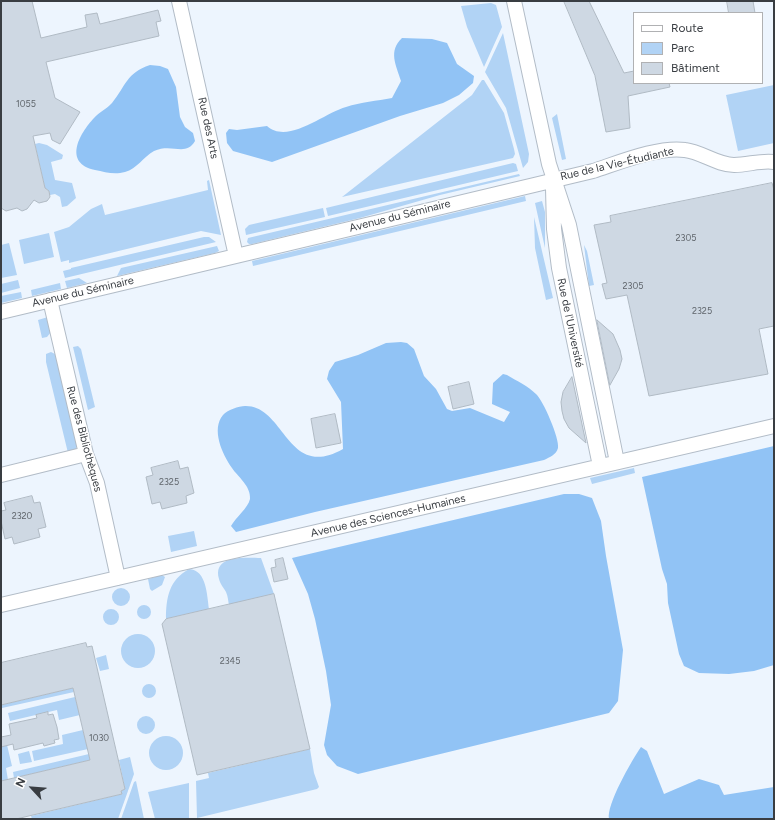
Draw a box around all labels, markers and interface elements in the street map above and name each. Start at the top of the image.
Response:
legend [633,12,763,84]
text: Route [671,21,703,35]
text: Parc [671,41,695,55]
text: Bâtiment [671,61,720,75]
street label: Rue des Arts [195,96,221,160]
house number: 1055 [16,99,36,109]
street label: Rue de la Vie-Étudiante [559,145,675,183]
street label: Avenue du Séminaire [348,197,452,235]
house number: 2305 [676,233,696,243]
street label: Avenue du Séminaire [31,274,135,310]
street label: Rue de l'Université [554,277,586,369]
house number: 2305 [623,281,643,291]
house number: 2325 [692,306,712,316]
street label: Rue des Bibliothèques [64,385,104,493]
house number: 2325 [159,477,179,487]
street label: Avenue des Sciences-Humaines [309,492,467,540]
house number: 2320 [12,511,32,521]
house number: 2345 [220,656,240,666]
house number: 1030 [89,733,109,743]
north arrow [12,768,52,808]
text: N [13,776,28,789]

